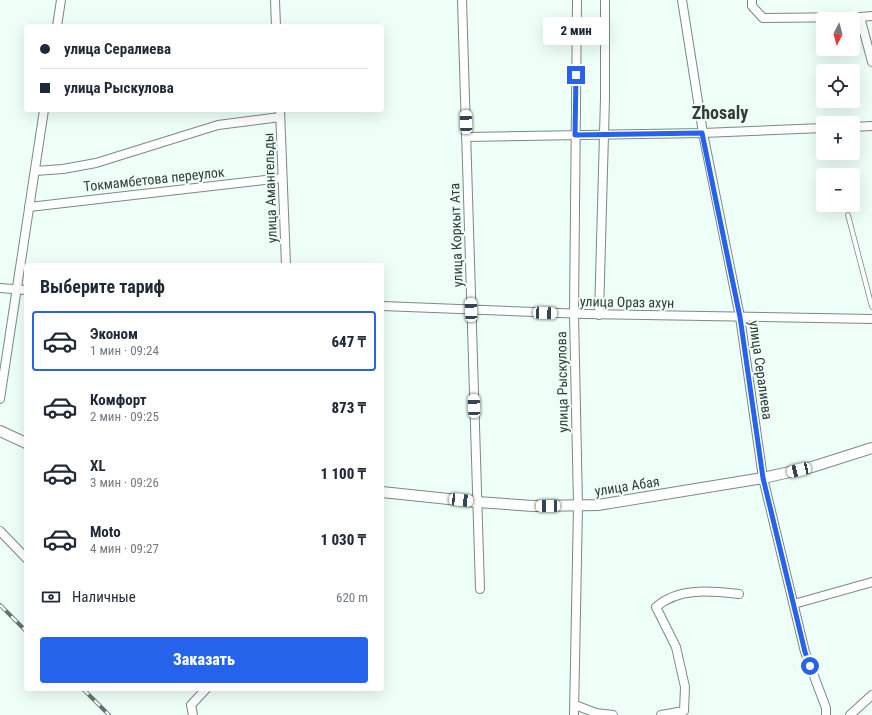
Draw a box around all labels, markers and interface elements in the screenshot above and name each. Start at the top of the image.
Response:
north arrow [816,12,860,56]
map controls [816,12,860,212]
callout: 2 мин [543,17,609,45]
text: 2 мин [560,23,592,38]
text: улица Сералиева [64,40,171,58]
button: locate [816,64,860,108]
route end [567,66,585,84]
text: улица Рыскулова [64,79,174,97]
district label: Zhosaly [692,102,748,123]
car [460,110,472,134]
button: + [816,116,860,160]
street label: улица Амангельды [260,132,280,244]
street label: Токмамбетова переулок [83,164,226,194]
button: − [816,168,860,212]
street label: улица Коркыт Ата [446,183,466,287]
text: Выберите тариф [40,276,165,297]
street label: улица Ораз ахун [580,293,674,311]
car [465,298,477,322]
car [533,307,557,319]
street label: улица Сералиева [746,319,776,421]
icon: car [42,323,78,359]
text: Эконом [90,325,138,343]
street label: улица Рыскулова [553,331,571,433]
text: 647 ₸ [331,333,366,351]
text: 1 мин · 09:24 [90,343,159,358]
icon: car [42,389,78,425]
text: Комфорт [90,391,147,409]
car [468,394,480,418]
text: 873 ₸ [331,399,366,417]
text: 2 мин · 09:25 [90,409,159,424]
icon: car [42,455,78,491]
text: XL [90,457,106,475]
car [786,461,812,479]
text: 1 100 ₸ [320,465,366,483]
street label: улица Абая [593,473,661,499]
text: 3 мин · 09:26 [90,475,159,490]
car [448,493,474,507]
car [536,500,560,512]
icon: car [42,521,78,557]
text: Moto [90,523,121,541]
text: 1 030 ₸ [320,531,366,549]
text: 4 мин · 09:27 [90,541,159,556]
icon: cash [40,586,62,608]
text: Наличные [72,588,136,606]
text: 620 m [336,590,368,605]
button: Заказать [40,637,368,683]
route start [801,657,819,675]

